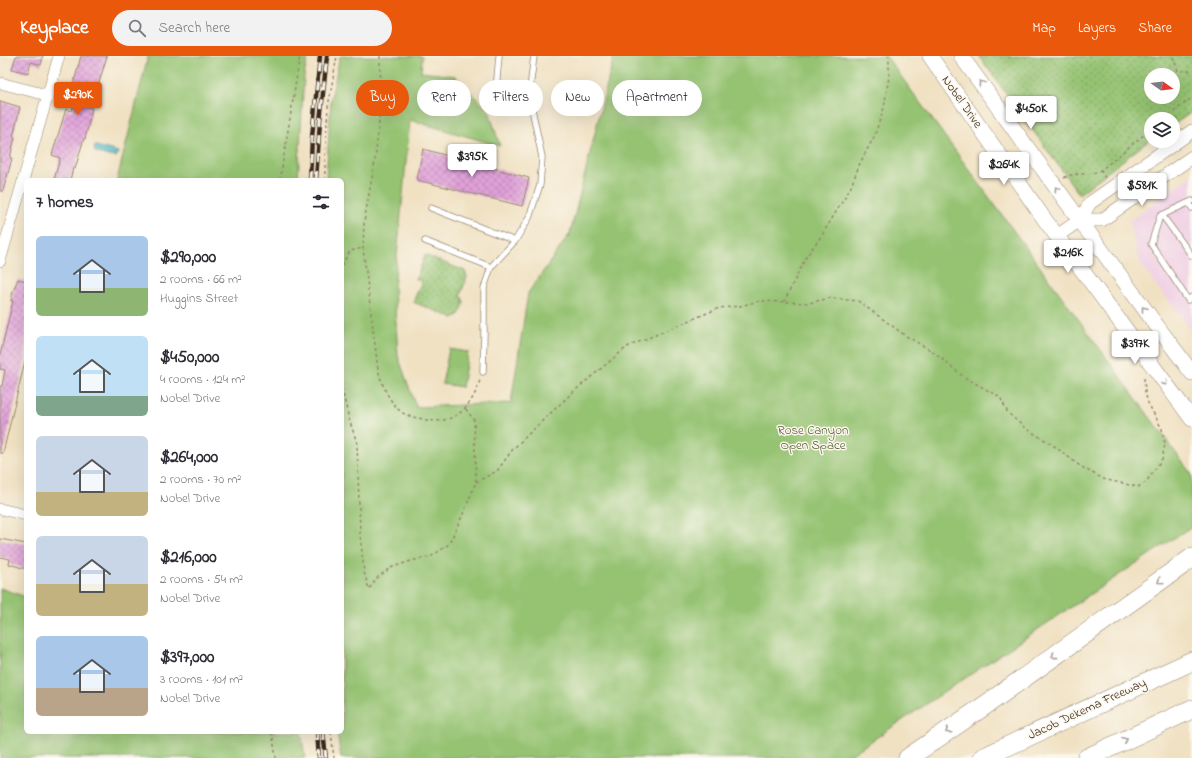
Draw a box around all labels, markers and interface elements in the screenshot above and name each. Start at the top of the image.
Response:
search box [112,10,392,46]
text: Keyplace [20,15,88,42]
icon: search [126,17,148,39]
text: Search here [158,17,230,39]
text: Map [1032,18,1056,39]
text: Layers [1078,18,1116,39]
text: Share [1138,18,1172,39]
north arrow [1144,68,1180,104]
map controls [1144,68,1180,148]
street label: Nobel Drive [937,72,987,132]
chip: Buy [356,80,409,116]
chip: Rent [417,80,471,116]
chip: Filters [479,80,543,116]
chip: New [551,80,604,116]
chip: Apartment [612,80,702,116]
one-way arrow [979,81,986,88]
pin: $290K [50,82,106,116]
text: $290K [63,85,93,104]
pin: $450K [1003,96,1059,130]
text: $450K [1015,99,1047,118]
button: layers [1144,112,1180,148]
pin: $395K [444,144,500,178]
text: $395K [457,147,487,166]
pin: $264K [976,152,1032,186]
text: $264K [988,155,1020,174]
pin: $581K [1114,173,1170,207]
text: $581K [1127,176,1157,195]
one-way arrow [1055,186,1062,193]
text: 7 homes [36,190,94,215]
icon: filters [310,191,332,213]
pin: $216K [1040,240,1096,274]
text: $216K [1053,243,1083,262]
text: $290,000 [160,245,216,270]
icon: home [68,252,116,300]
text: 2 rooms · 66 m² [160,270,242,289]
text: Huggins Street [160,289,238,308]
one-way arrow [1141,306,1148,313]
pin: $397K [1107,331,1163,365]
text: $397K [1121,334,1149,353]
text: $450,000 [160,345,219,370]
icon: home [68,352,116,400]
text: 4 rooms · 124 m² [160,370,245,389]
one-way arrow [1160,378,1167,385]
text: Nobel Drive [160,389,220,408]
park label: Rose Canyon Open Space [778,421,849,455]
text: $264,000 [160,445,218,470]
icon: home [68,452,116,500]
text: 2 rooms · 70 m² [160,470,241,489]
text: Nobel Drive [160,489,220,508]
text: $216,000 [160,545,217,570]
icon: home [68,552,116,600]
text: 2 rooms · 54 m² [160,570,243,589]
one-way arrow [1157,576,1164,584]
text: Nobel Drive [160,589,220,608]
text: $397,000 [160,645,214,670]
one-way arrow [1052,651,1059,658]
icon: home [68,652,116,700]
text: 3 rooms · 101 m² [160,670,243,689]
street label: Jacob Dekema Freeway [1025,673,1150,746]
text: Nobel Drive [160,689,220,708]
one-way arrow [945,726,952,734]
one-way arrow [1120,737,1128,745]

